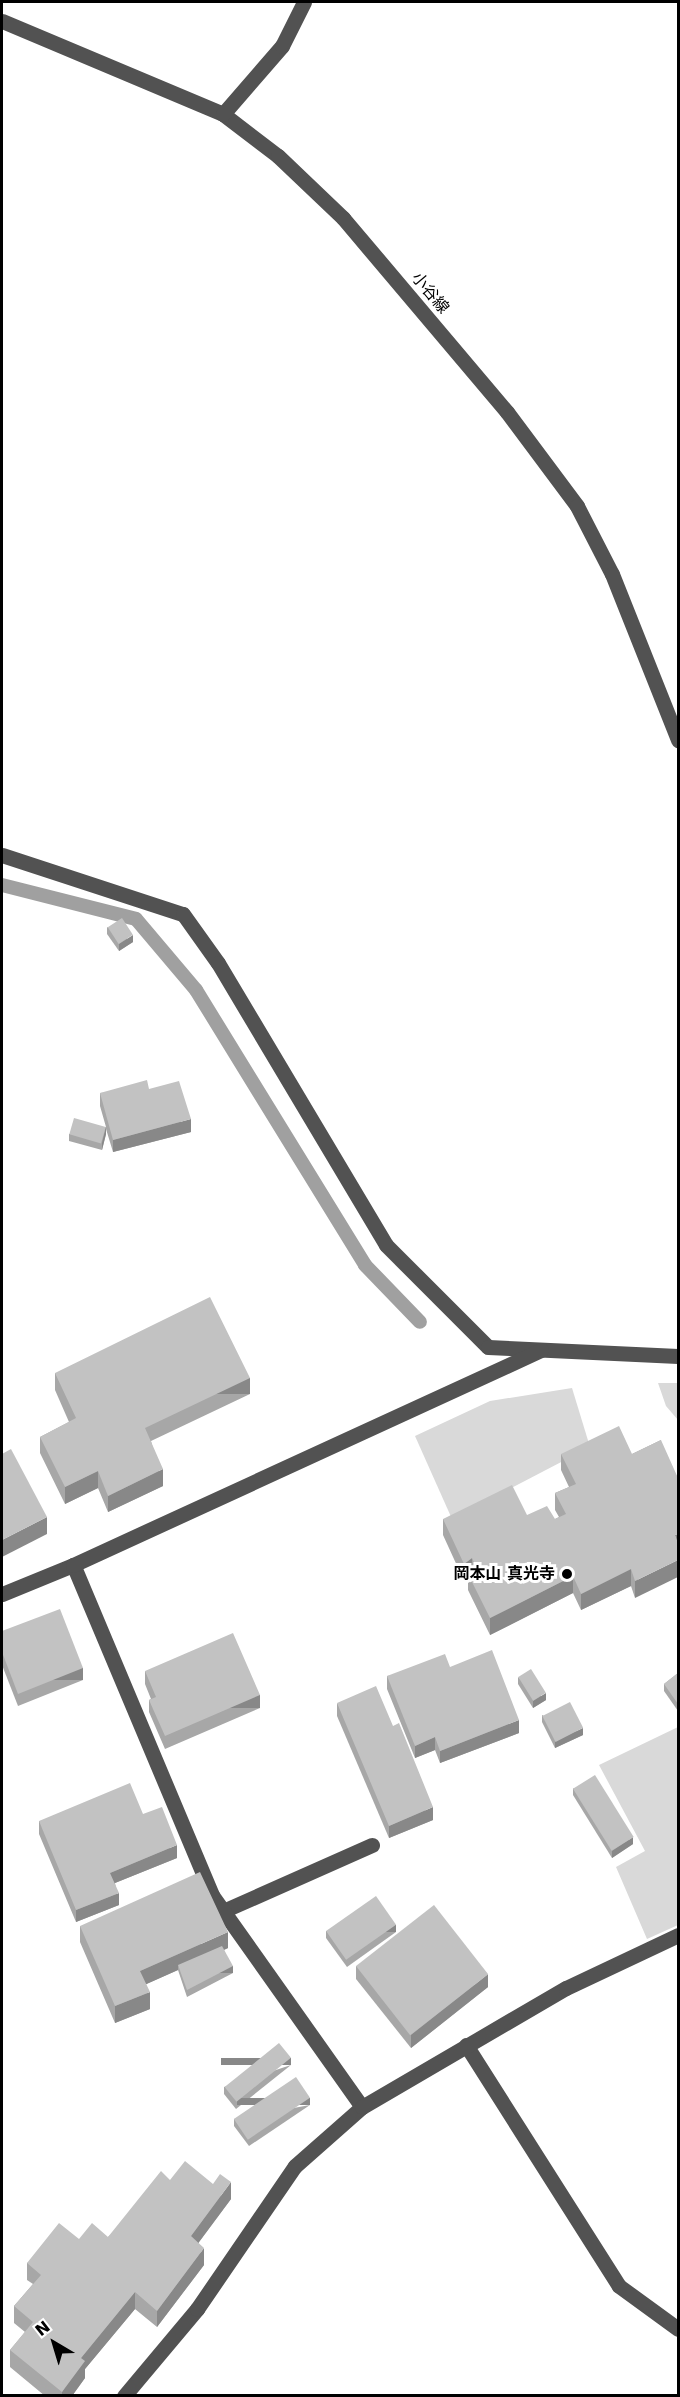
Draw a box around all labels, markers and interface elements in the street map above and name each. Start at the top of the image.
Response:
street label: 小谷線 [407,268,453,318]
place label: 岡本山 真光寺 [453,1564,555,1584]
marker: 岡本山 真光寺 [560,1567,574,1581]
north arrow [24,2313,84,2373]
text: N [31,2317,54,2340]

